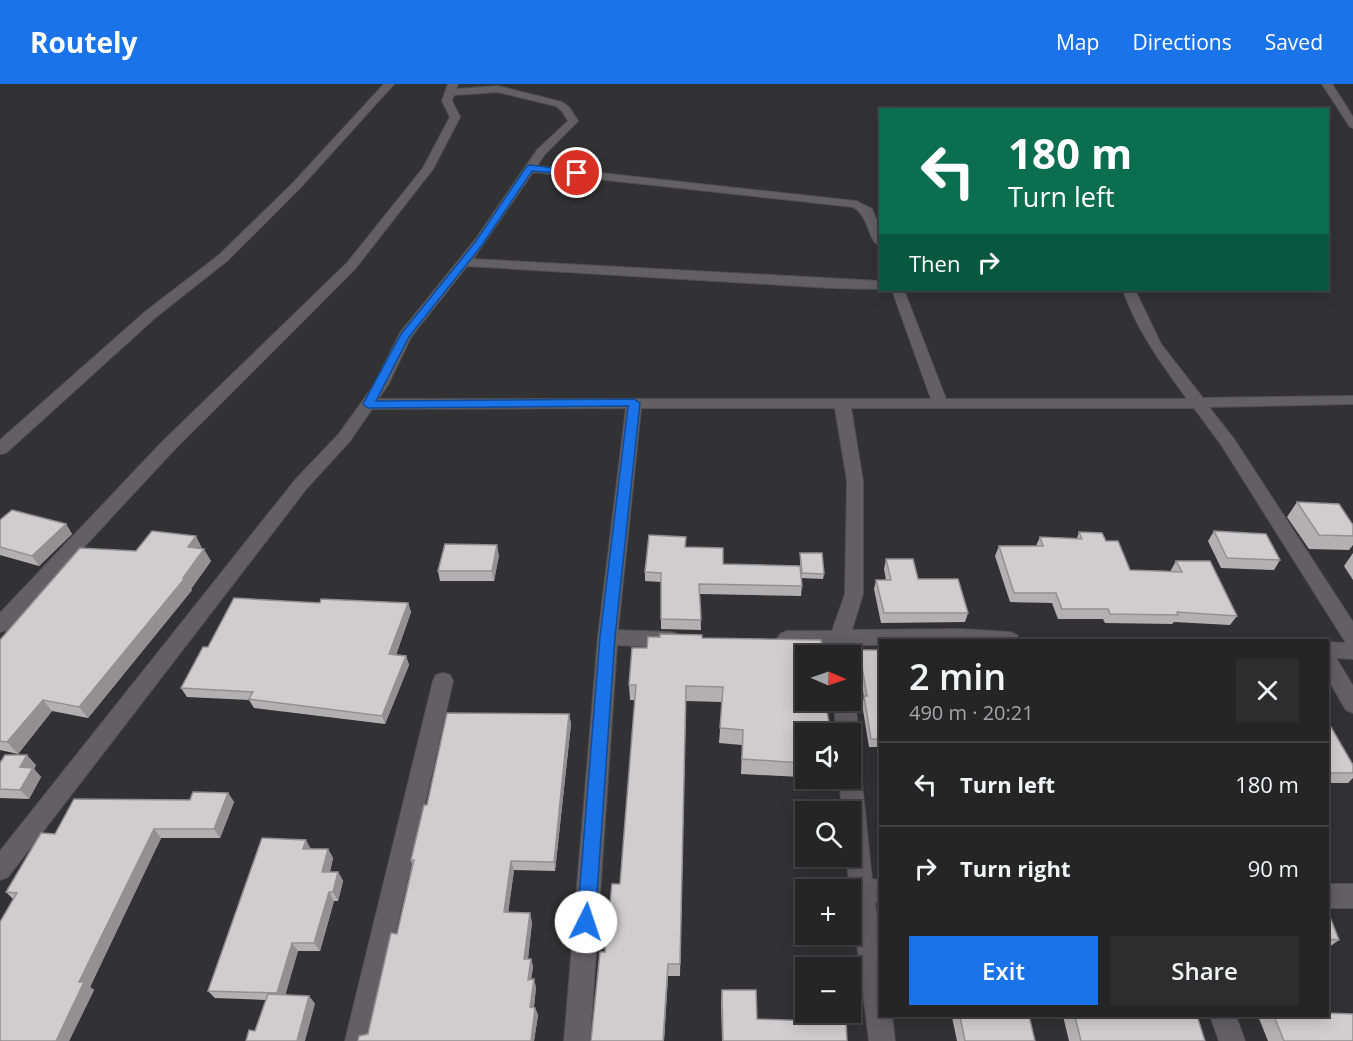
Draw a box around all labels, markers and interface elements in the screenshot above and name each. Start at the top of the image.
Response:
text: Routely [30,23,137,61]
text: Map [1056,28,1099,56]
text: Directions [1132,28,1232,56]
text: Saved [1265,28,1323,56]
text: 180 m [1008,124,1132,181]
icon: left [909,132,987,210]
pin [551,147,602,198]
icon: arrive [560,156,593,189]
text: Turn left [1008,178,1115,215]
icon: right [972,246,1005,279]
text: Then [909,248,960,278]
north arrow [795,645,861,711]
map controls [795,645,861,1023]
text: 2 min [909,652,1006,701]
button: close [1236,659,1299,722]
text: 490 m · 20:21 [909,699,1034,726]
button: sound [795,723,861,789]
icon: left [909,768,942,801]
text: Turn left [960,769,1055,799]
text: 180 m [1235,769,1299,799]
button: search [795,801,861,867]
icon: right [909,852,942,885]
text: Turn right [960,853,1071,883]
text: 90 m [1248,853,1299,883]
button: + [795,879,861,945]
position arrow [554,890,618,954]
button: Exit [909,936,1098,1005]
button: Share [1110,936,1299,1005]
button: − [795,957,861,1023]

